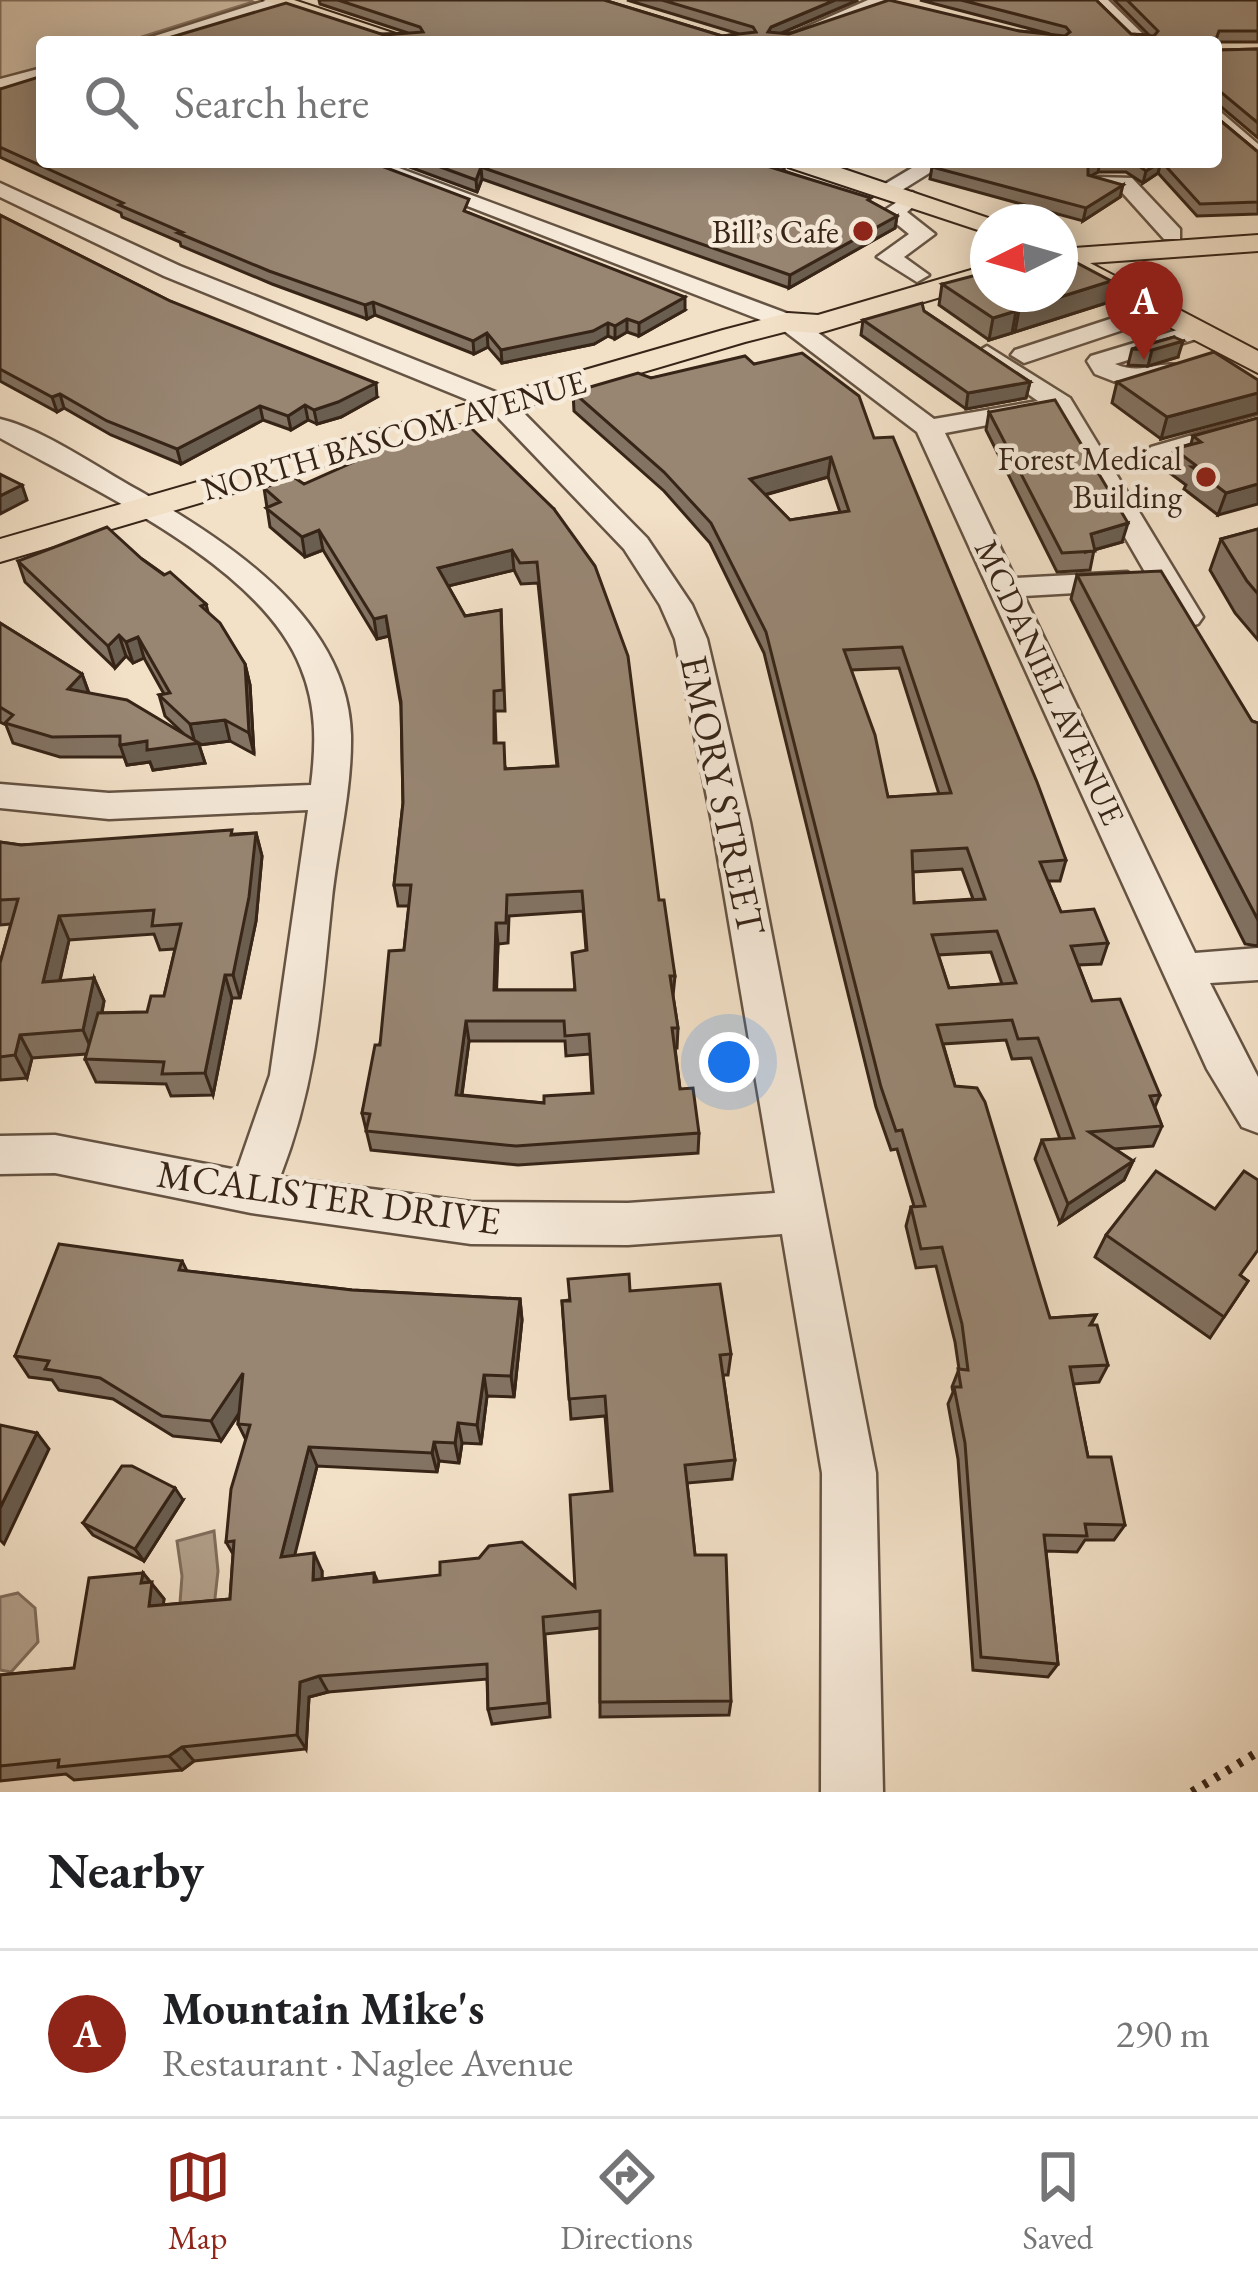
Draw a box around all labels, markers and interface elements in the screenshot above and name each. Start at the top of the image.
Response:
search box [36,36,1222,168]
icon: search [78,69,144,135]
text: Search here [174,73,369,131]
north arrow [970,204,1078,312]
place label: Bill’s Cafe [712,210,839,253]
marker: Bill’s Cafe [850,218,876,244]
pin: A [1105,261,1183,360]
street label: NORTH BASCOM AVENUE [197,360,591,510]
place label: Forest Medical Building [998,437,1183,518]
marker: Forest Medical Building [1193,464,1219,490]
street label: MCDANIEL AVENUE [965,533,1135,831]
street label: EMORY STREET [669,651,778,940]
your location [699,1032,759,1092]
street label: MCALISTER DRIVE [154,1148,504,1246]
text: Nearby [48,1837,204,1903]
text: Mountain Mike's [162,1979,484,2037]
text: A [73,2008,101,2059]
text: 290 m [1116,2008,1210,2059]
text: Restaurant · Naglee Avenue [162,2037,573,2088]
tab: Map [165,2144,231,2259]
tab: Directions [560,2144,693,2259]
tab: Saved [1023,2144,1093,2259]

